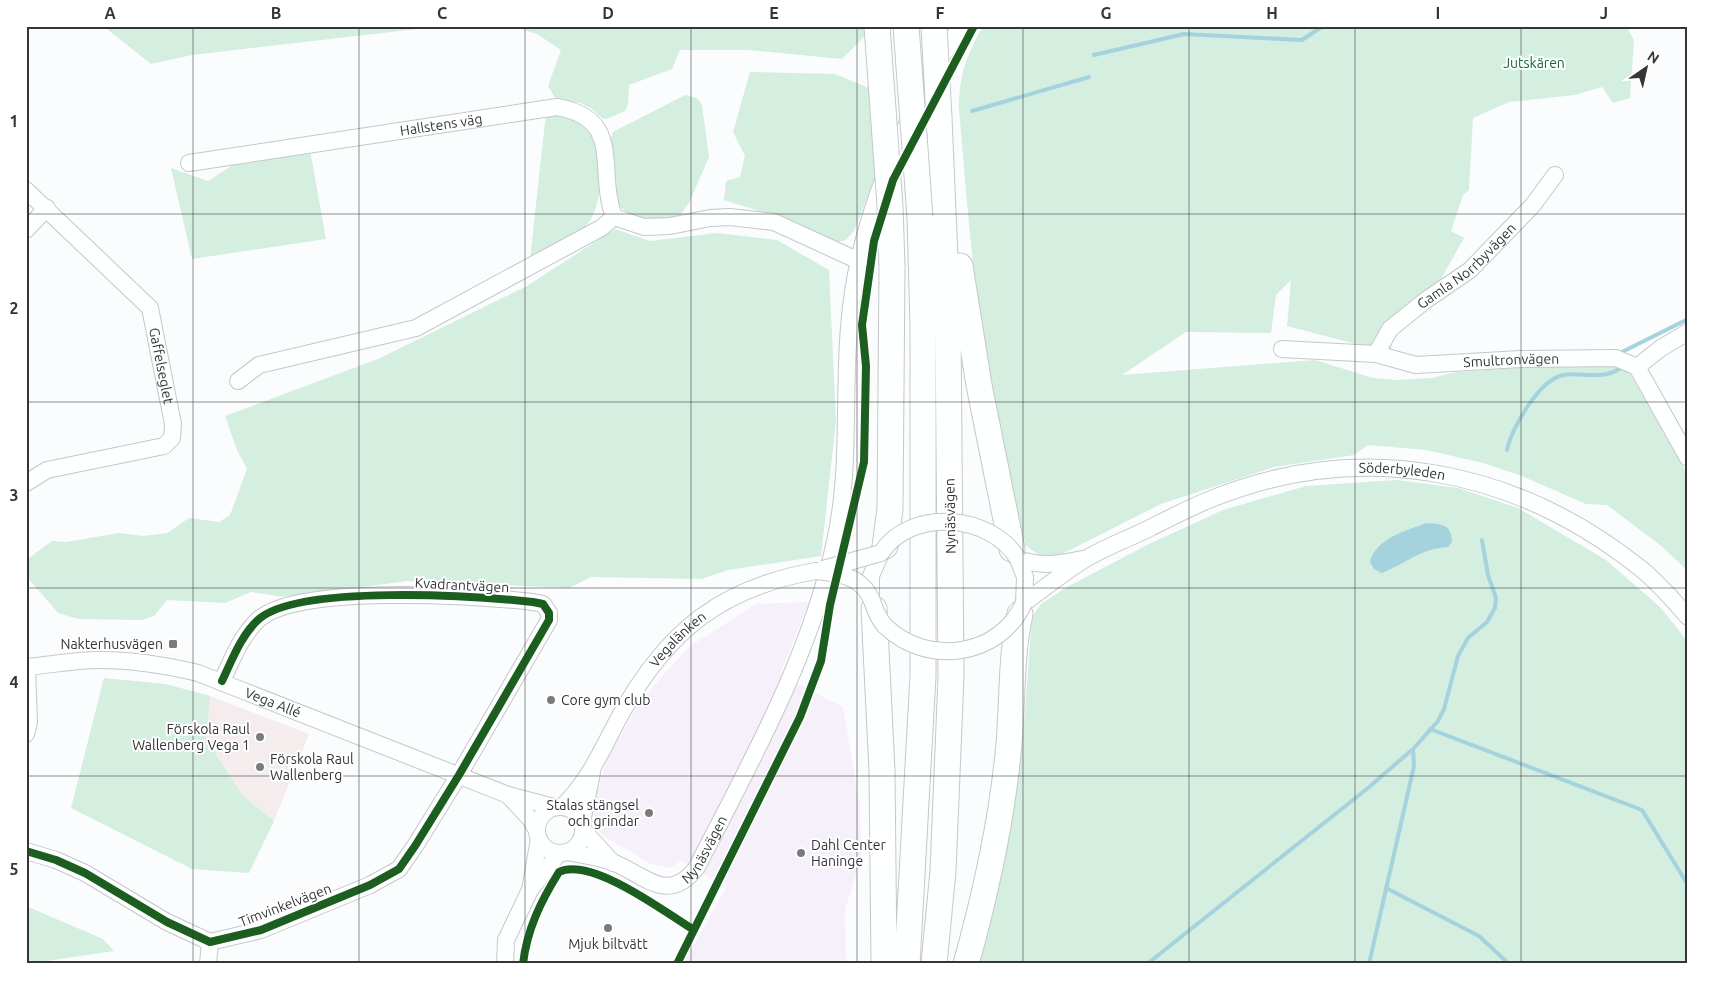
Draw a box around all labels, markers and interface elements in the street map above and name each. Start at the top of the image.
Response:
text: A [104,4,116,22]
text: B [271,4,281,22]
text: C [437,4,447,22]
text: D [602,4,614,22]
text: E [769,4,779,22]
text: F [936,4,945,22]
text: G [1100,4,1112,22]
text: H [1266,4,1278,22]
text: I [1436,4,1440,22]
text: J [1600,4,1608,22]
north arrow [1622,42,1672,92]
text: N [1644,48,1662,67]
park label: Jutskären [1503,55,1565,71]
street label: Hallstens väg [399,110,483,139]
text: 1 [9,112,19,130]
street label: Gamla Norrbyvägen [1414,220,1519,312]
text: 2 [9,299,19,317]
street label: Gaffelseglet [146,326,177,406]
street label: Smultronvägen [1463,351,1559,370]
street label: Söderbyleden [1359,460,1447,483]
street label: Nynäsvägen [941,478,959,554]
text: 3 [9,486,19,504]
street label: Kvadrantvägen [414,575,510,595]
street label: Vegalänken [646,608,709,670]
place label: Nakterhusvägen [60,636,163,652]
marker: Nakterhusvägen [167,638,179,650]
text: 4 [9,673,19,691]
street label: Vega Allé [243,684,303,721]
place label: Core gym club [561,692,650,708]
marker: Core gym club [545,694,557,706]
place label: Förskola Raul Wallenberg Vega 1 [132,721,250,753]
marker: Förskola Raul Wallenberg Vega 1 [254,731,266,743]
place label: Förskola Raul Wallenberg [270,751,354,783]
marker: Förskola Raul Wallenberg [254,761,266,773]
place label: Stalas stängsel och grindar [547,797,640,829]
marker: Stalas stängsel och grindar [643,807,655,819]
street label: Nynäsvägen [678,813,730,887]
place label: Dahl Center Haninge [811,837,886,869]
marker: Dahl Center Haninge [795,847,807,859]
text: 5 [9,860,19,878]
street label: Timvinkelvägen [236,880,334,930]
marker: Mjuk biltvätt [602,922,614,934]
place label: Mjuk biltvätt [568,936,648,952]

